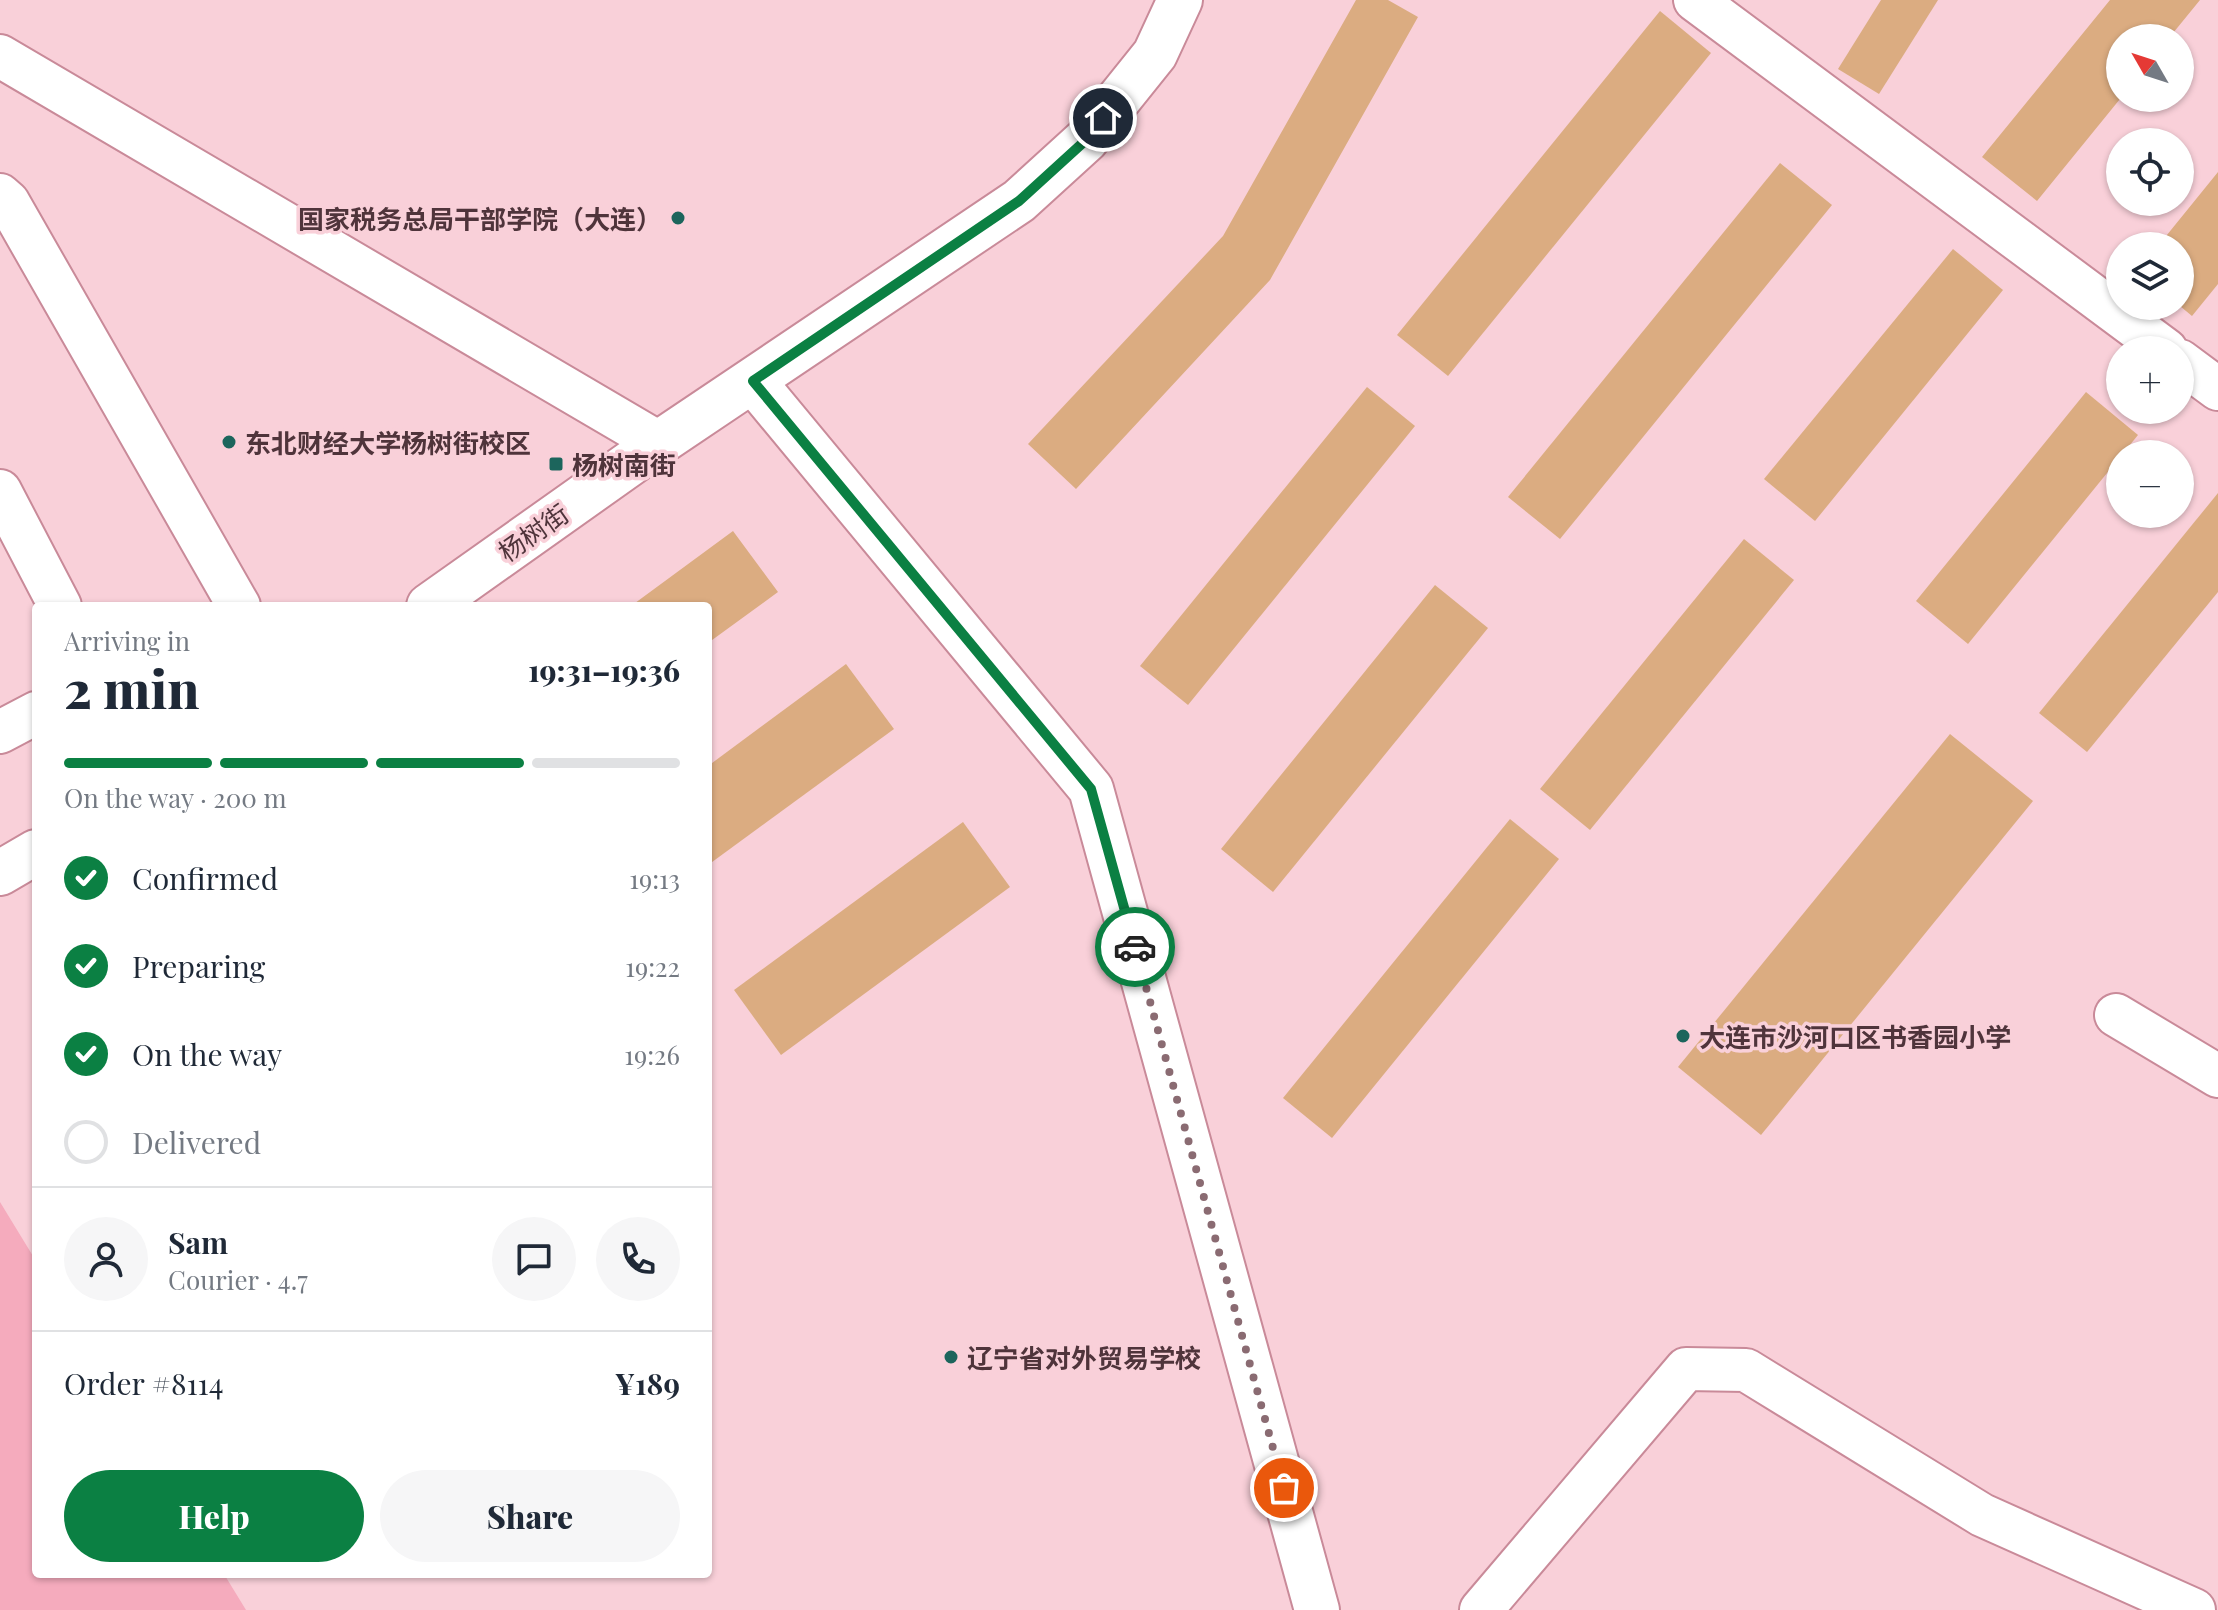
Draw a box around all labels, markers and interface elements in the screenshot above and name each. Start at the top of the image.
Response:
north arrow [2106,24,2194,112]
map controls [2106,24,2194,528]
pin [1069,84,1137,152]
icon: home [1081,96,1125,140]
button: locate [2106,128,2194,216]
place label: 国家税务总局干部学院（大连） [298,201,662,236]
marker: 国家税务总局干部学院（大连） [669,209,687,227]
button: layers [2106,232,2194,320]
button: + [2106,336,2194,424]
place label: 东北财经大学杨树街校区 [245,425,531,460]
marker: 东北财经大学杨树街校区 [220,433,238,451]
button: − [2106,440,2194,528]
place label: 杨树南街 [572,447,676,482]
marker: 杨树南街 [547,455,565,473]
street label: 杨树街 [491,495,575,569]
text: Arriving in [64,623,190,658]
text: 19:31–19:36 [528,650,680,690]
text: 2 min [64,653,199,722]
text: On the way · 200 m [64,780,286,815]
icon: check [64,856,108,900]
text: Confirmed [132,858,278,898]
text: 19:13 [629,861,680,896]
courier [1095,907,1175,987]
icon: car [1113,925,1157,969]
icon: check [64,944,108,988]
text: Preparing [132,946,265,986]
text: 19:22 [625,949,680,984]
place label: 大连市沙河口区书香园小学 [1699,1019,2011,1054]
marker: 大连市沙河口区书香园小学 [1674,1027,1692,1045]
icon: check [64,1032,108,1076]
text: On the way [132,1034,282,1074]
text: 19:26 [624,1037,680,1072]
text: Delivered [132,1122,261,1162]
button: person [64,1217,148,1301]
button: chat [492,1217,576,1301]
button: phone [596,1217,680,1301]
text: Sam [168,1222,228,1262]
text: Courier · 4.7 [168,1262,308,1297]
place label: 辽宁省对外贸易学校 [967,1340,1201,1375]
marker: 辽宁省对外贸易学校 [942,1348,960,1366]
text: Order #8114 [64,1363,224,1403]
text: ¥189 [615,1363,680,1403]
pin [1250,1454,1318,1522]
icon: bag [1262,1466,1306,1510]
button: Help [64,1470,364,1562]
button: Share [380,1470,680,1562]

